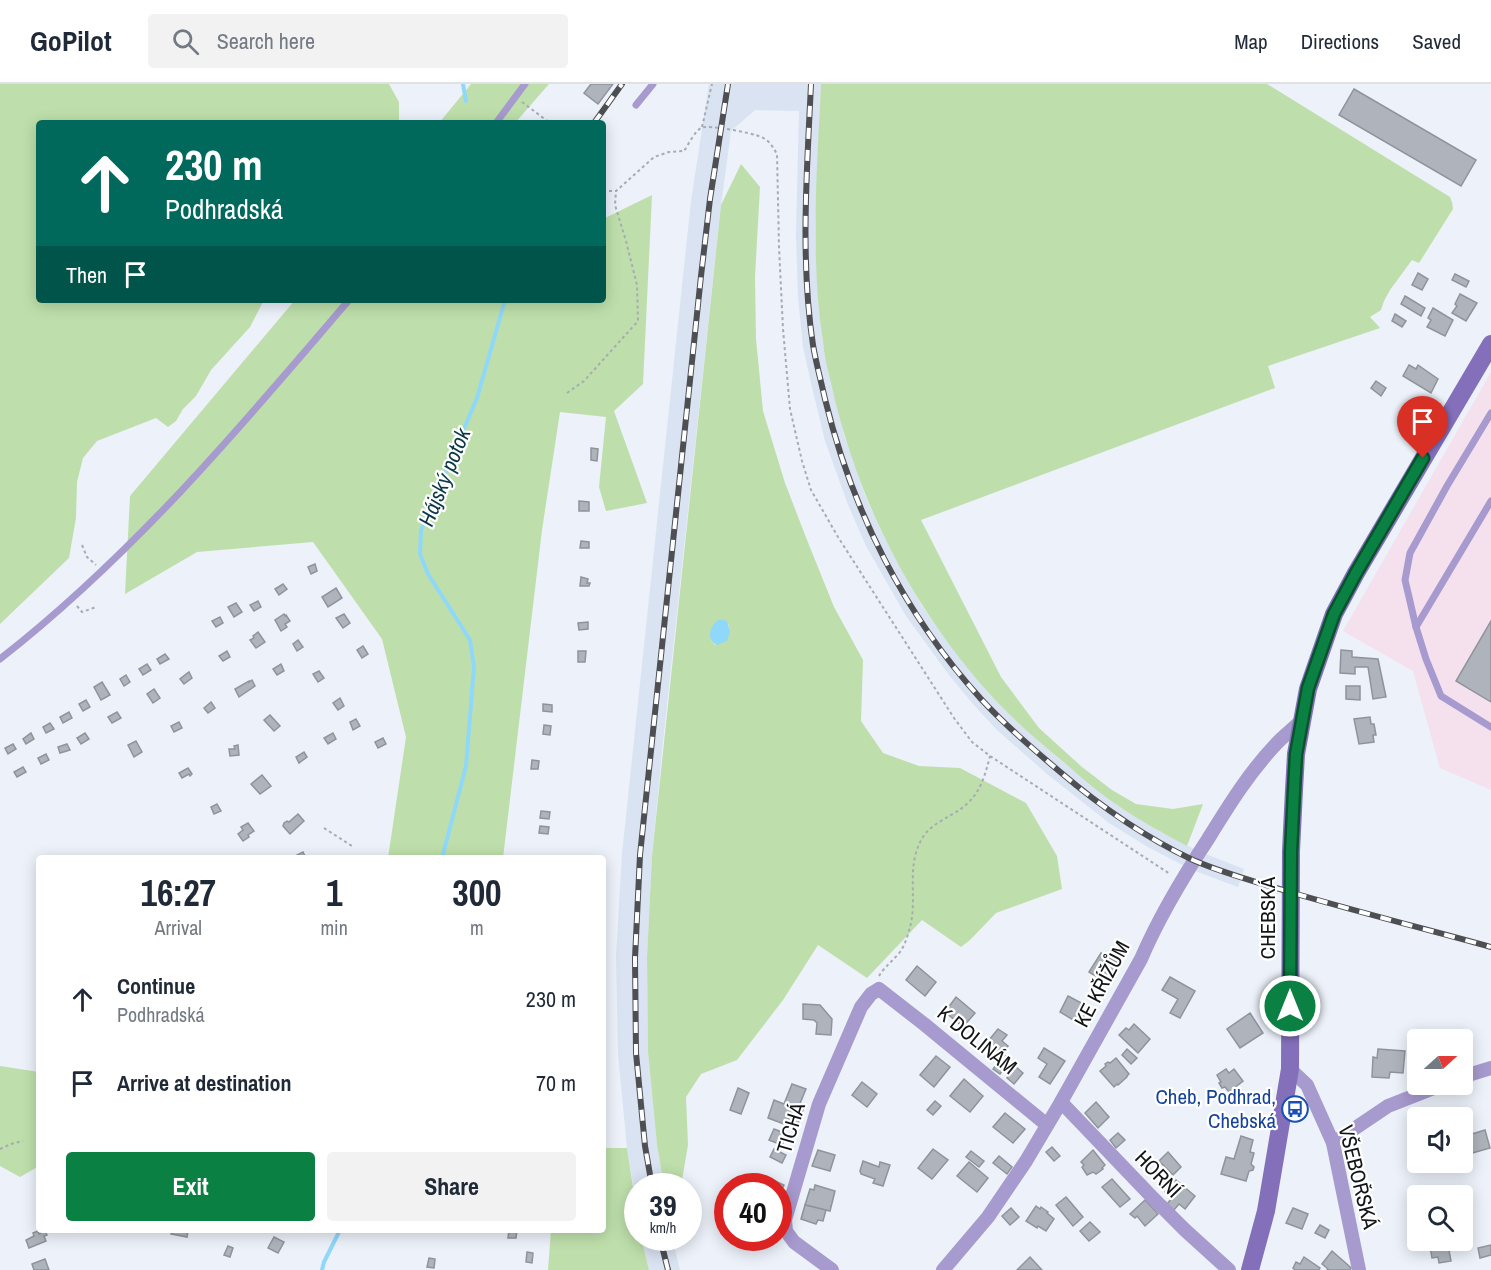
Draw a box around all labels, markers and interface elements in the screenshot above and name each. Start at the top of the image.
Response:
search box [148,14,568,68]
text: GoPilot [30,22,112,60]
icon: search [169,25,202,58]
text: Search here [217,26,315,56]
text: Map [1234,27,1268,56]
text: Directions [1301,27,1379,56]
text: Saved [1412,27,1461,56]
text: 230 m [165,137,263,193]
icon: ahead [66,144,144,222]
text: Podhradská [165,191,283,227]
icon: arrive [119,258,152,291]
text: Then [66,260,107,290]
pin [1397,396,1448,458]
icon: arrive [1406,405,1439,438]
water label: Hájský potok [411,423,478,530]
text: 16:27 [140,869,216,917]
text: 1 [326,869,342,917]
text: 300 [452,869,502,917]
street label: CHEBSKÁ [1253,876,1282,959]
text: Arrival [155,914,202,941]
text: min [320,914,348,941]
text: m [470,914,484,941]
street label: KE KŘÍŽŮM [1067,936,1136,1032]
text: Continue [117,971,195,1001]
position arrow [1258,974,1322,1038]
icon: ahead [66,983,99,1016]
text: 230 m [526,984,576,1014]
street label: K DOLINÁM [931,999,1023,1081]
text: Podhradská [117,1001,205,1028]
north arrow [1407,1029,1473,1095]
map controls [1407,1029,1473,1251]
icon: arrive [66,1067,99,1100]
text: Arrive at destination [117,1068,291,1098]
text: 70 m [536,1068,576,1098]
place label: Cheb, Podhrad, Chebská [1155,1082,1276,1135]
bus stop icon: Cheb, Podhrad, Chebská [1280,1094,1310,1124]
street label: TICHÁ [769,1098,812,1157]
button: sound [1407,1107,1473,1173]
street label: VŠEBOŘSKÁ [1332,1122,1386,1232]
street label: HORNÍ [1129,1144,1188,1204]
button: Exit [66,1152,315,1221]
button: Share [327,1152,576,1221]
speed limit sign: 40 [714,1173,792,1251]
text: 39 [649,1185,677,1225]
button: search [1407,1185,1473,1251]
text: km/h [650,1217,676,1238]

